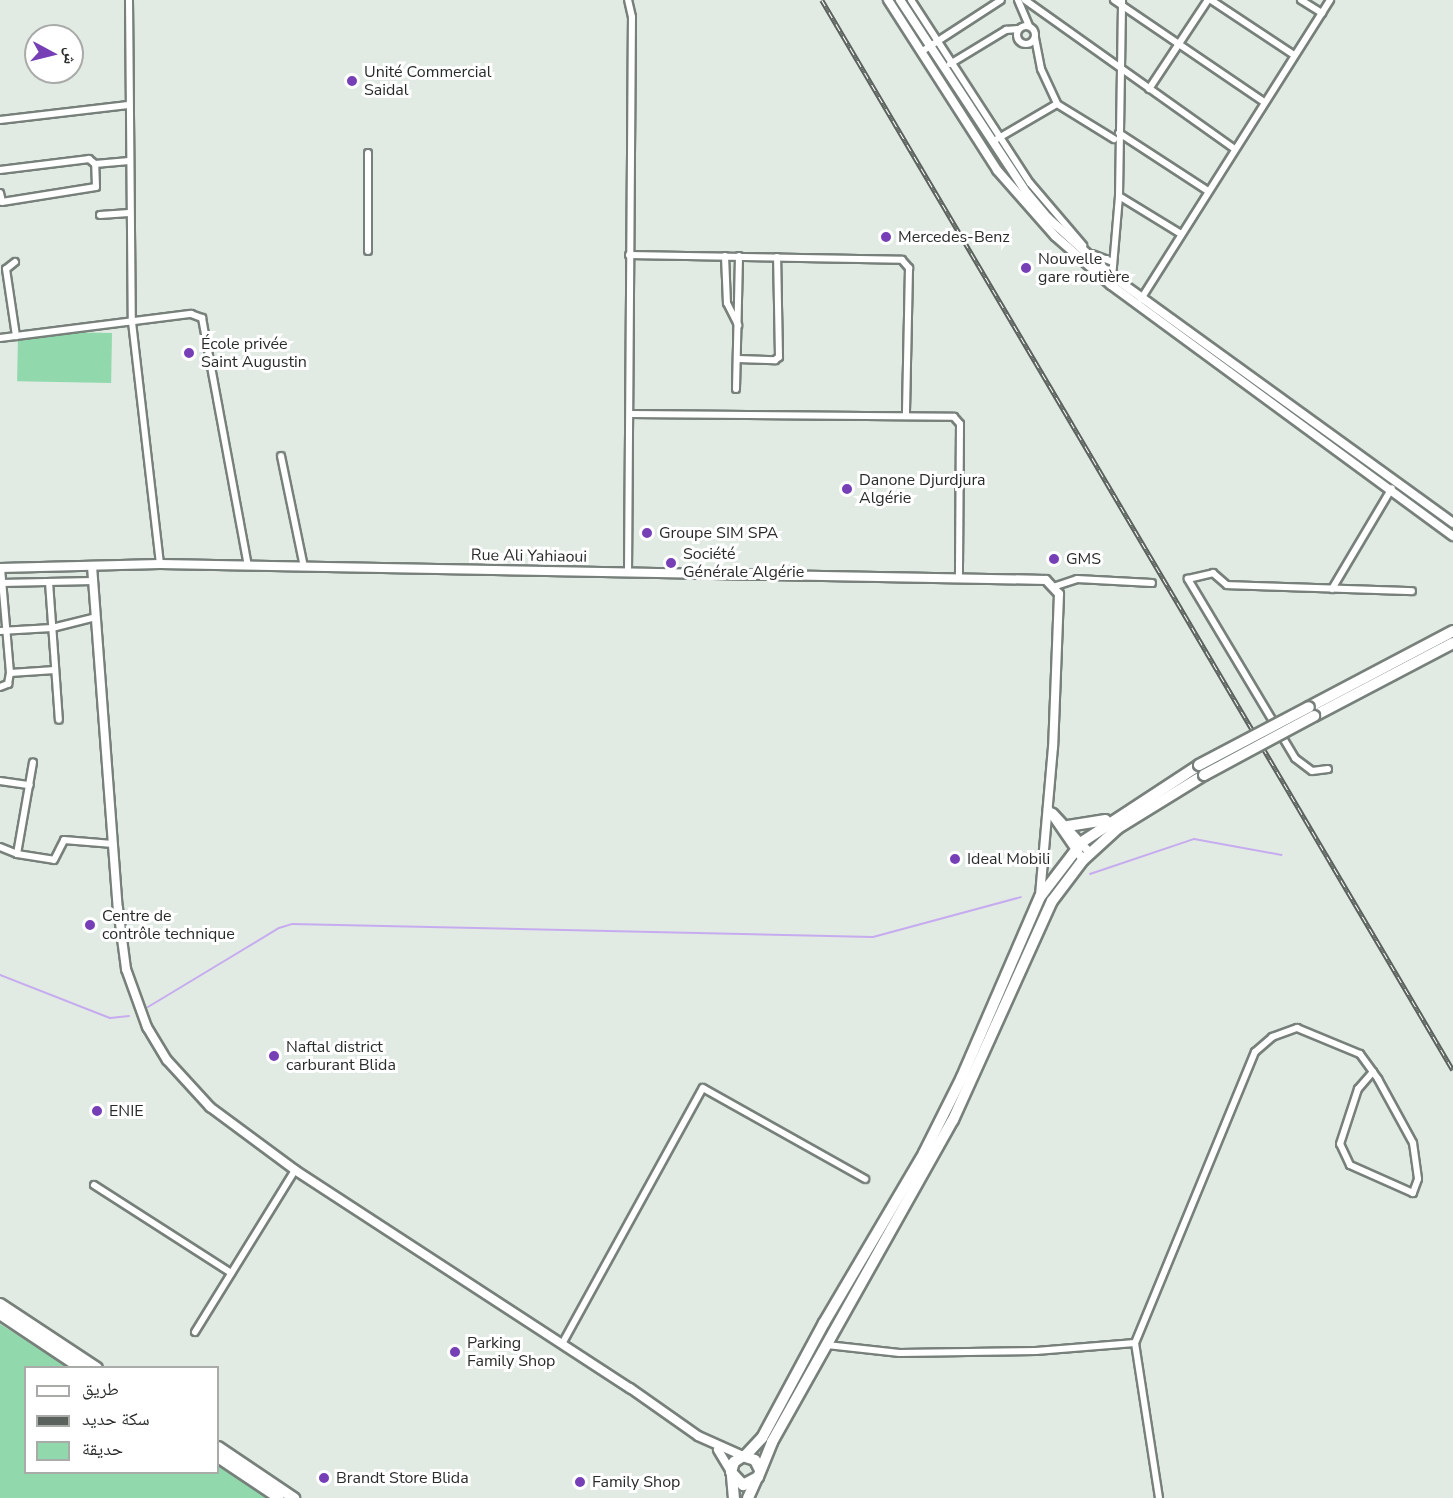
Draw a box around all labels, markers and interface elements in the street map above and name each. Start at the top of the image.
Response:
north arrow [24,24,84,84]
text: ش [58,46,82,66]
place label: Unité Commercial Saidal [364,62,492,100]
marker: Unité Commercial Saidal [345,74,359,88]
place label: Mercedes-Benz [898,227,1010,247]
marker: Mercedes-Benz [879,230,893,244]
place label: Nouvelle gare routière [1038,249,1130,287]
marker: Nouvelle gare routière [1019,261,1033,275]
place label: École privée Saint Augustin [201,334,307,372]
marker: École privée Saint Augustin [182,346,196,360]
place label: Danone Djurdjura Algérie [859,470,986,508]
marker: Danone Djurdjura Algérie [840,482,854,496]
place label: Groupe SIM SPA [659,523,778,543]
marker: Groupe SIM SPA [640,526,654,540]
place label: Société Générale Algérie [683,544,804,582]
street label: Rue Ali Yahiaoui [471,545,587,567]
place label: GMS [1066,549,1101,569]
marker: GMS [1047,552,1061,566]
marker: Société Générale Algérie [664,556,678,570]
place label: Ideal Mobili [967,849,1050,869]
marker: Ideal Mobili [948,852,962,866]
place label: Centre de contrôle technique [102,906,235,944]
marker: Centre de contrôle technique [83,918,97,932]
place label: Naftal district carburant Blida [286,1037,396,1075]
marker: Naftal district carburant Blida [267,1049,281,1063]
place label: ENIE [109,1101,144,1121]
marker: ENIE [90,1104,104,1118]
place label: Parking Family Shop [467,1333,555,1371]
marker: Parking Family Shop [448,1345,462,1359]
legend [24,1366,219,1474]
text: طريق [82,1377,119,1401]
text: سكة حديد [82,1407,150,1431]
text: حديقة [82,1437,123,1461]
place label: Brandt Store Blida [336,1468,469,1488]
marker: Brandt Store Blida [317,1471,331,1485]
place label: Family Shop [592,1472,680,1492]
marker: Family Shop [573,1475,587,1489]

